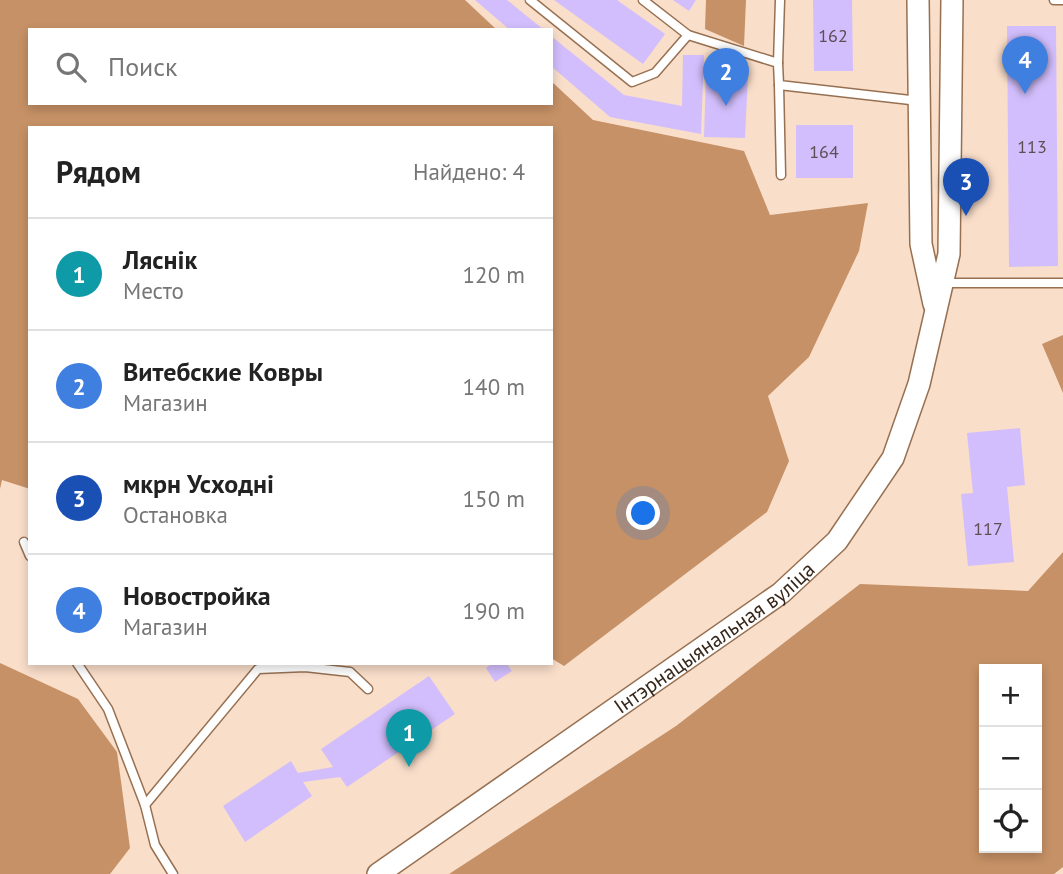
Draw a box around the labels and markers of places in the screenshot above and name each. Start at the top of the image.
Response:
pin: 4 [1002,36,1048,94]
pin: 2 [703,48,749,106]
pin: 3 [943,158,989,216]
pin: 1 [386,709,432,767]

